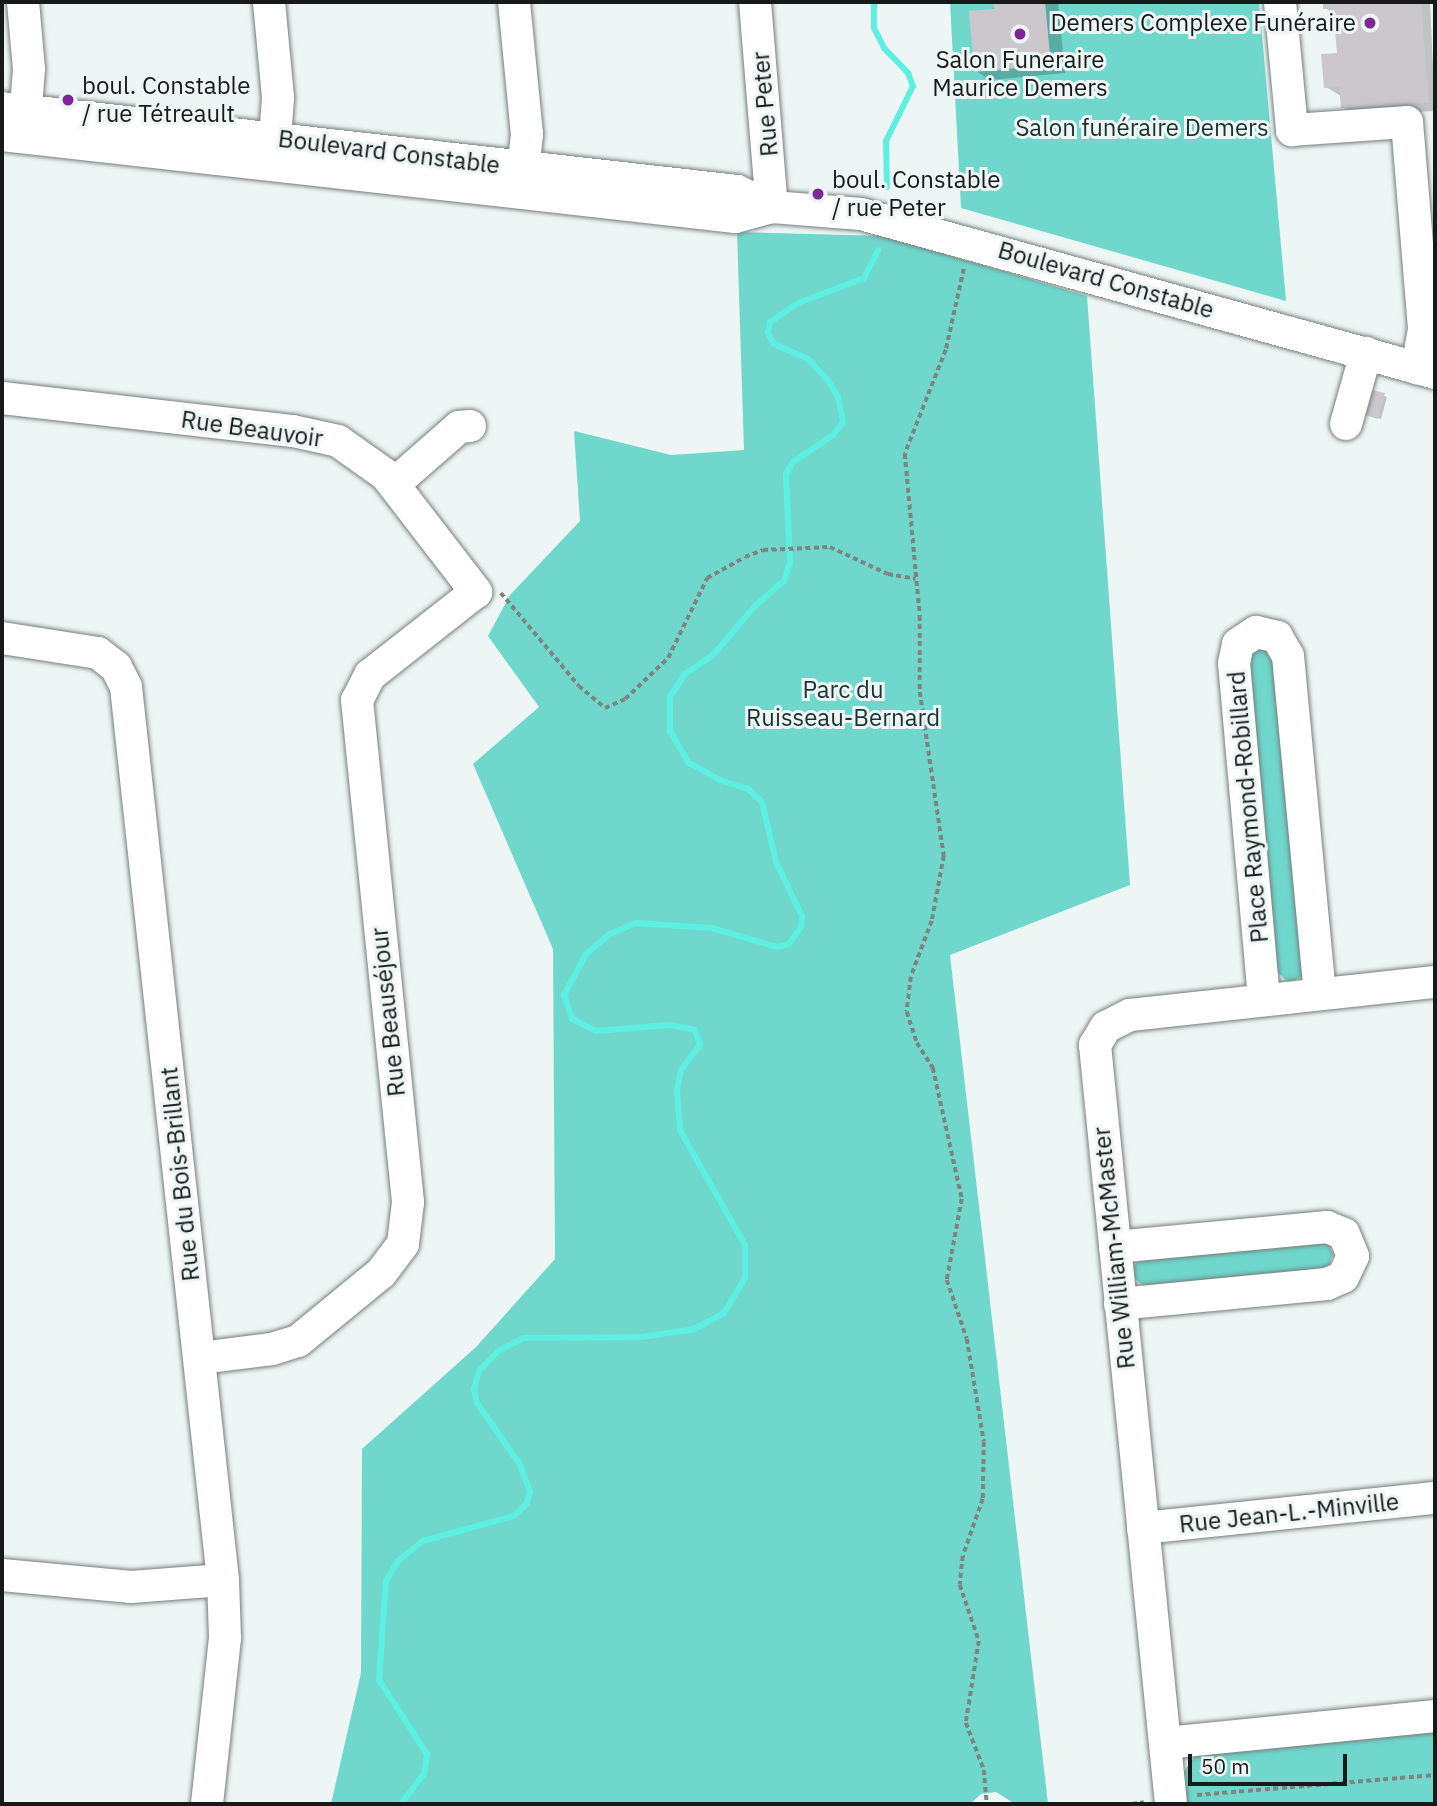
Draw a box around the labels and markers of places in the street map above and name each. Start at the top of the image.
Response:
place label: Demers Complexe Funéraire [1050,9,1356,37]
marker: Demers Complexe Funéraire [1362,15,1378,31]
marker: Salon Funeraire Maurice Demers [1012,26,1028,42]
place label: Salon Funeraire Maurice Demers [932,46,1108,102]
place label: boul. Constable / rue Tétreault [82,72,250,128]
marker: boul. Constable / rue Tétreault [60,92,76,108]
place label: boul. Constable / rue Peter [832,166,1000,222]
marker: boul. Constable / rue Peter [810,186,826,202]

